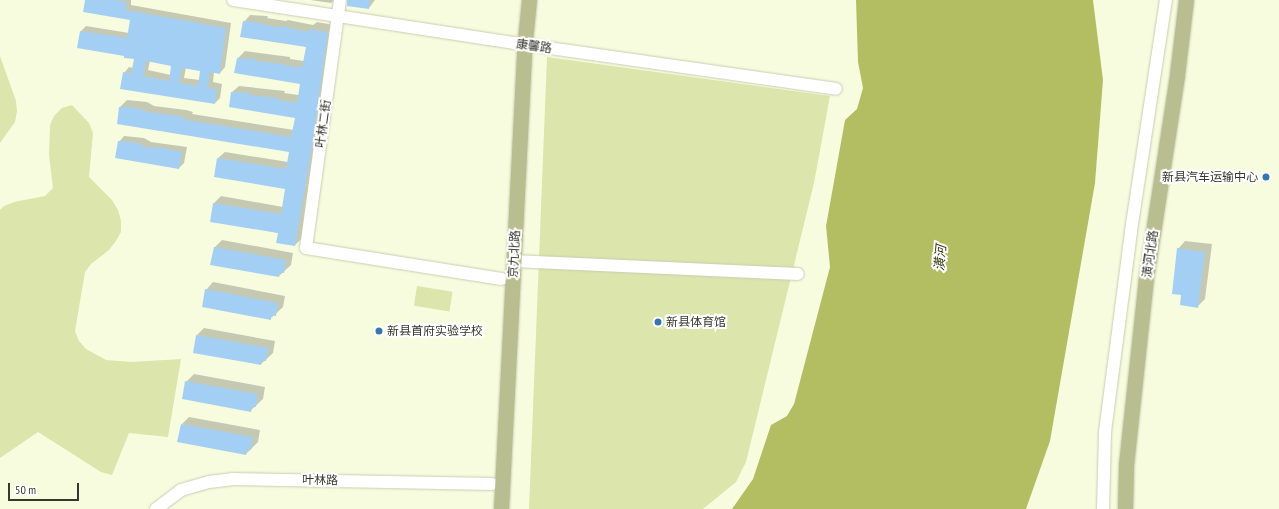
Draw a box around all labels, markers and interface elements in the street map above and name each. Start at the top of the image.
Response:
street label: 康馨路 [515,36,553,56]
street label: 叶林二街 [313,99,333,149]
place label: 新县汽车运输中心 [1162,170,1258,184]
marker: 新县汽车运输中心 [1261,172,1271,182]
street label: 潢河北路 [1140,229,1160,279]
street label: 京九北路 [506,230,522,278]
water label: 潢河 [932,244,950,272]
place label: 新县体育馆 [666,315,726,329]
marker: 新县体育馆 [653,317,663,327]
place label: 新县首府实验学校 [387,324,483,338]
marker: 新县首府实验学校 [374,326,384,336]
street label: 叶林路 [302,472,338,488]
scale bar [10,475,81,501]
text: 50 m [15,482,36,497]

